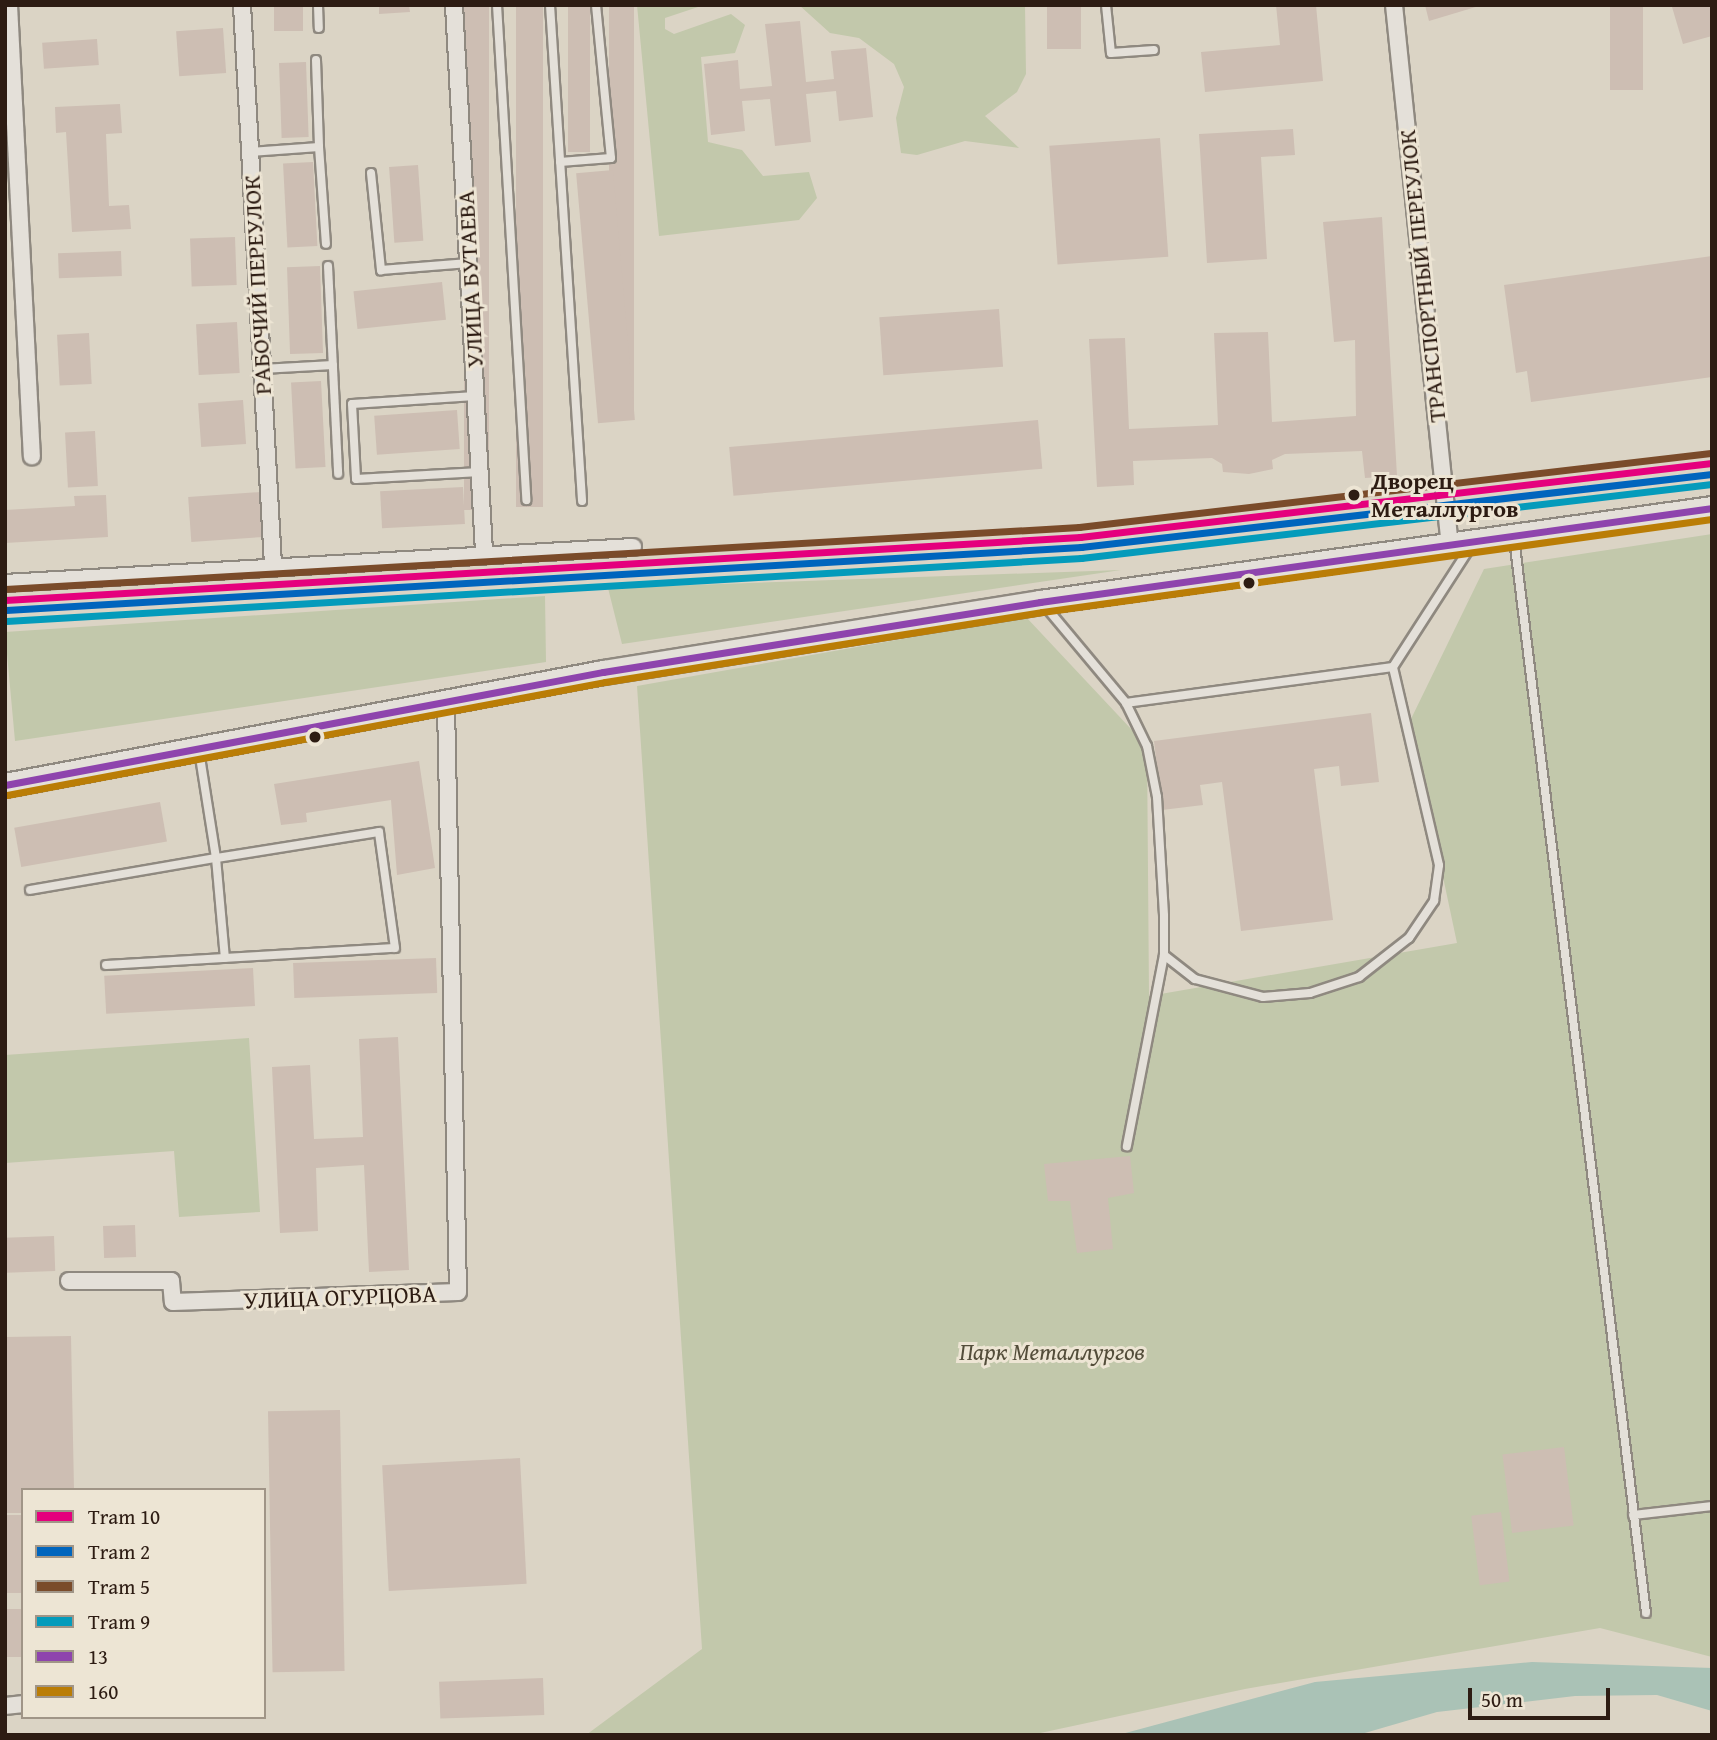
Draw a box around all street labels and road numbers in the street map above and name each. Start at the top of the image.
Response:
street label: ТРАНСПОРТНЫЙ ПЕРЕУЛОК [1392,128,1452,424]
street label: РАБОЧИЙ ПЕРЕУЛОК [237,175,277,395]
street label: УЛИЦА БУТАЕВА [451,189,489,369]
street label: УЛИЦА ОГУРЦОВА [243,1279,437,1315]

